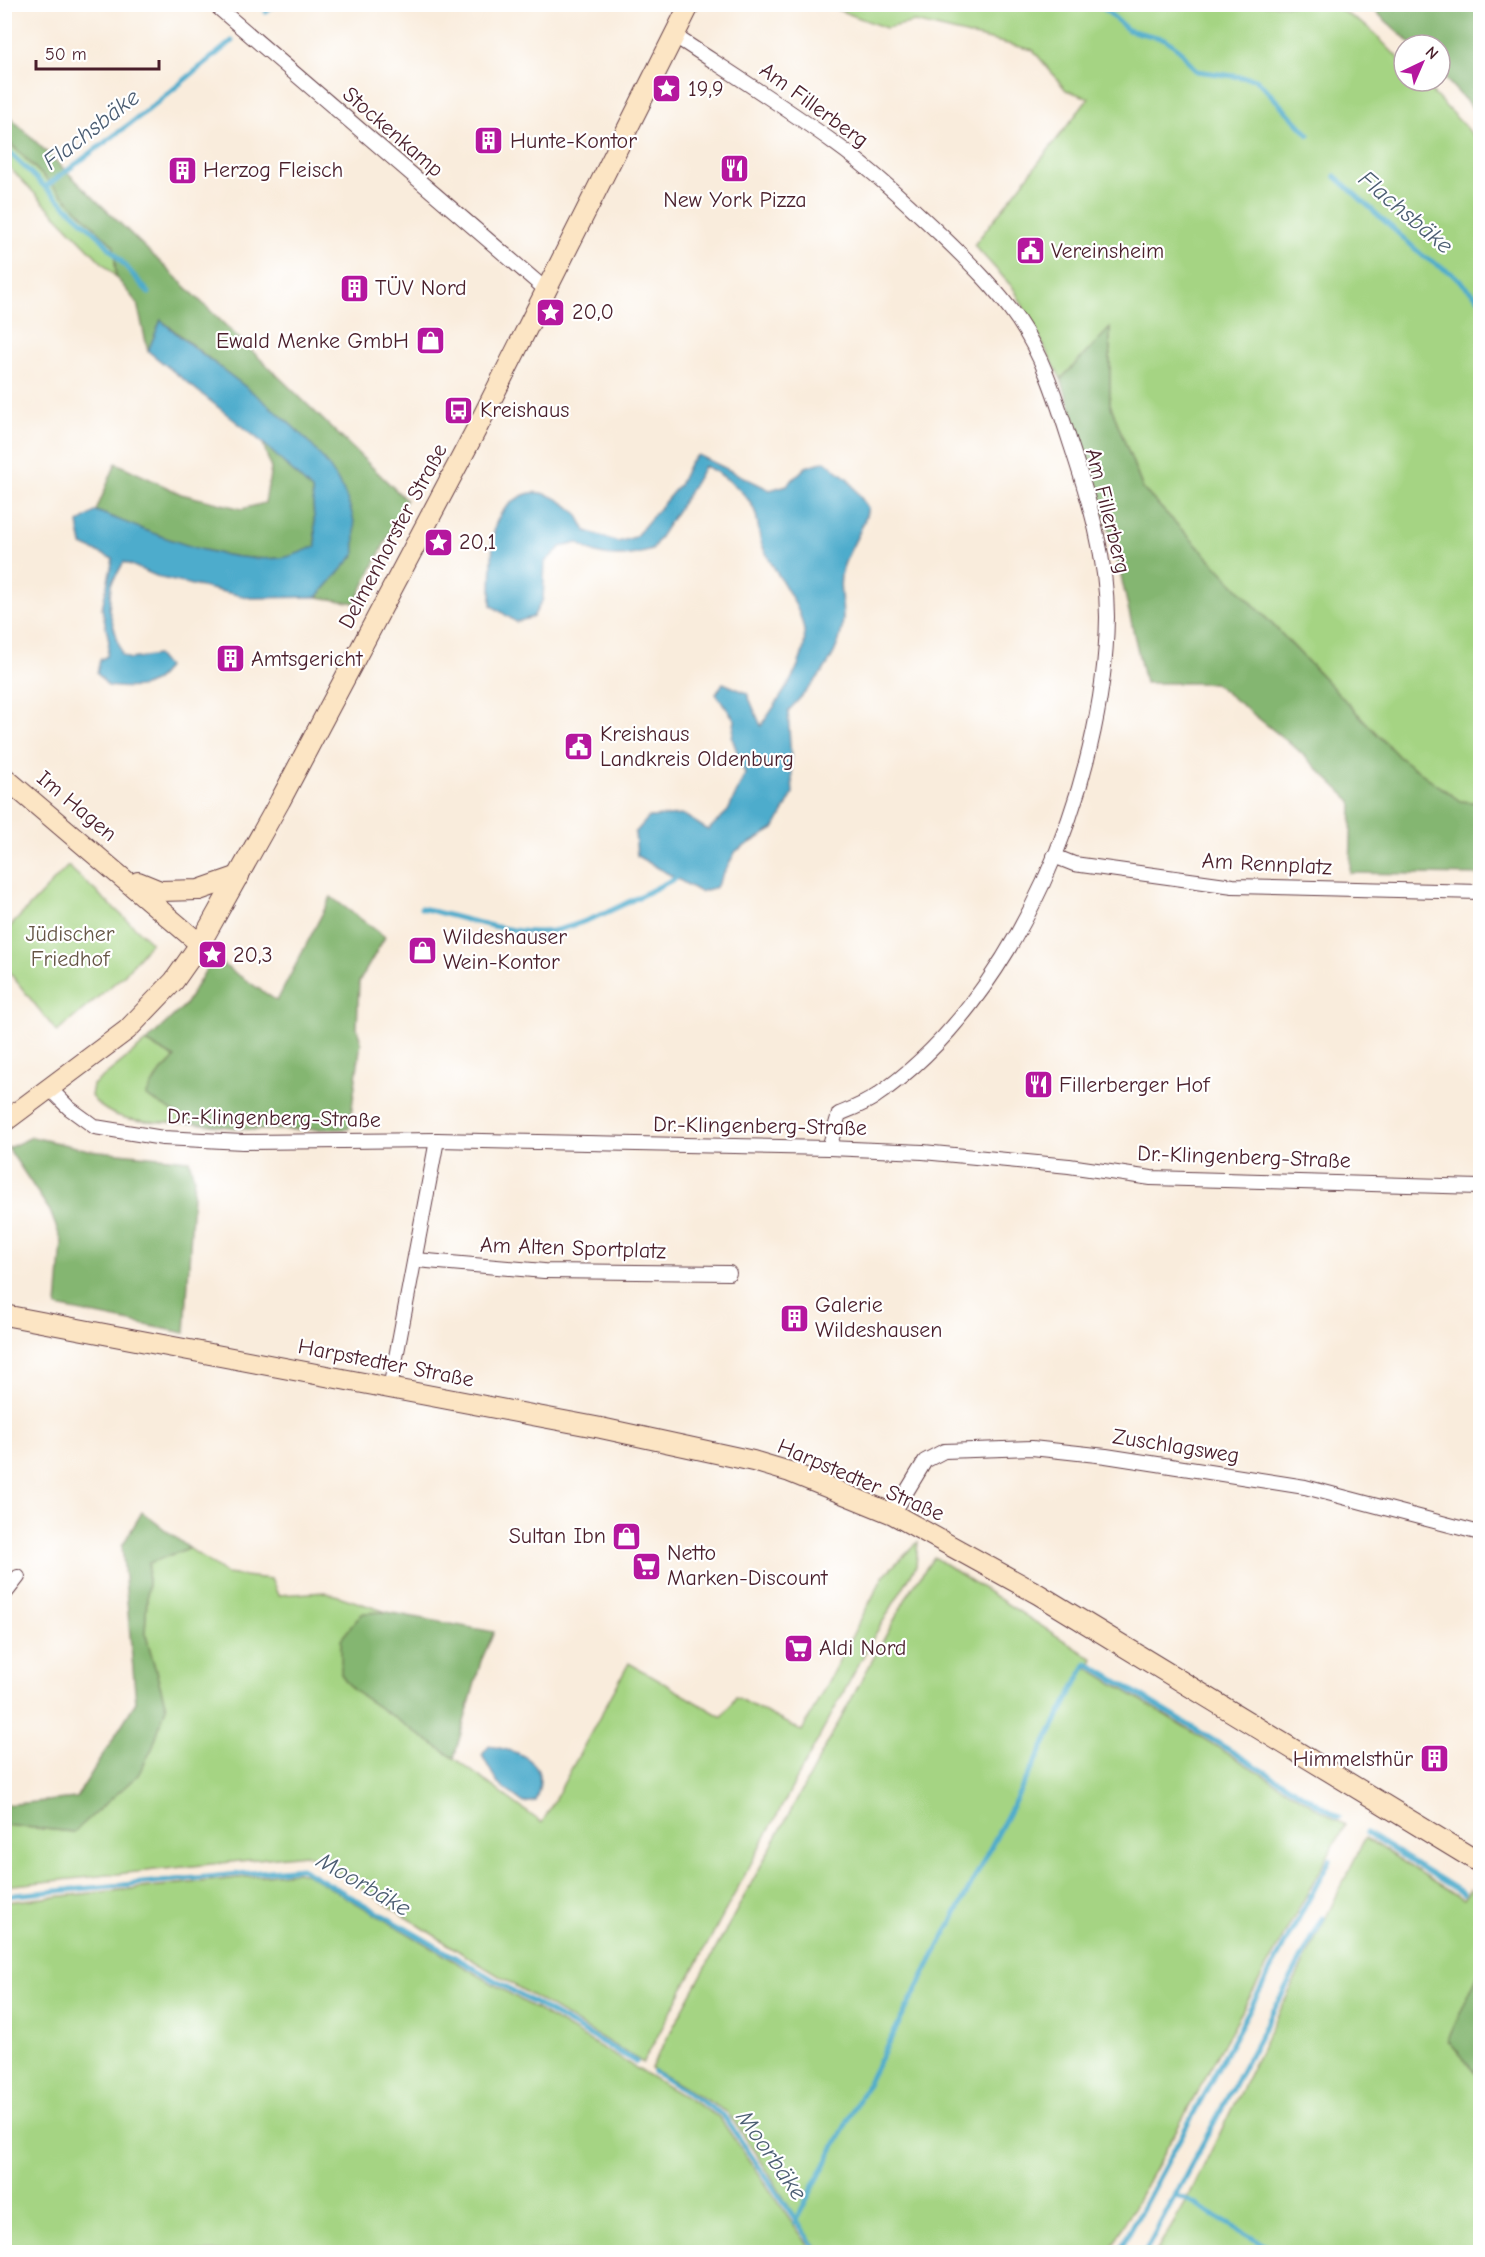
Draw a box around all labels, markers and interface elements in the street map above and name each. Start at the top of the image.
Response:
scale bar [36,33,159,71]
north arrow [1392,33,1452,93]
text: N [1422,43,1442,63]
text: 50 m [45,44,87,65]
street label: Am Fillerberg [755,57,873,153]
place icon: 19,9 [651,73,683,105]
place label: 19,9 [688,76,724,102]
street label: Stockenkamp [337,81,449,183]
water label: Flachsbäke [37,83,145,175]
building icon: Hunte-Kontor [473,125,505,157]
place label: Hunte-Kontor [510,128,637,154]
restaurant icon: New York Pizza [719,152,751,184]
building icon: Herzog Fleisch [166,154,198,186]
place label: Herzog Fleisch [203,157,343,183]
water label: Flachsbäke [1353,164,1459,260]
place label: New York Pizza [663,187,807,213]
public building icon: Vereinsheim [1014,235,1046,267]
place label: Vereinsheim [1051,238,1164,264]
building icon: TÜV Nord [338,272,370,304]
place label: TÜV Nord [375,275,467,301]
place icon: 20,0 [535,296,567,328]
place label: 20,0 [572,299,614,325]
shop icon: Ewald Menke GmbH [414,325,446,357]
place label: Ewald Menke GmbH [216,328,409,354]
bus stop icon: Kreishaus [443,394,475,426]
place label: Kreishaus [480,397,569,423]
street label: Delmenhorster Straße [333,439,453,633]
street label: Am Fillerberg [1080,446,1136,576]
place icon: 20,1 [422,526,454,558]
place label: 20,1 [459,529,496,555]
building icon: Amtsgericht [214,643,246,675]
place label: Amtsgericht [251,646,363,672]
place label: Kreishaus Landkreis Oldenburg [600,721,794,772]
public building icon: Kreishaus Landkreis Oldenburg [563,731,595,763]
street label: Im Hagen [32,765,122,847]
street label: Am Rennplatz [1201,848,1333,880]
park label: Jüdischer Friedhof [25,921,115,972]
place label: Wildeshauser Wein-Kontor [443,924,567,975]
shop icon: Wildeshauser Wein-Kontor [406,934,438,966]
place icon: 20,3 [196,939,228,971]
place label: 20,3 [233,942,273,968]
restaurant icon: Fillerberger Hof [1022,1069,1054,1101]
place label: Fillerberger Hof [1059,1072,1211,1098]
street label: Dr.-Klingenberg-Straße [167,1103,381,1133]
street label: Dr.-Klingenberg-Straße [653,1111,867,1141]
street label: Dr.-Klingenberg-Straße [1137,1140,1351,1174]
street label: Am Alten Sportplatz [479,1232,667,1264]
place label: Galerie Wildeshausen [815,1292,942,1343]
building icon: Galerie Wildeshausen [778,1302,810,1334]
street label: Harpstedter Straße [296,1333,476,1393]
street label: Zuschlagsweg [1111,1423,1241,1469]
street label: Harpstedter Straße [774,1433,948,1527]
shop icon: Sultan Ibn [611,1520,643,1552]
place label: Sultan Ibn [509,1523,606,1549]
place label: Netto Marken-Discount [667,1540,828,1591]
supermarket icon: Netto Marken-Discount [630,1550,662,1582]
supermarket icon: Aldi Nord [782,1632,814,1664]
place label: Aldi Nord [819,1635,906,1661]
building icon: Himmelsthür [1418,1743,1450,1775]
place label: Himmelsthür [1293,1746,1413,1772]
water label: Moorbäke [311,1845,416,1922]
water label: Moorbäke [730,2104,813,2206]

